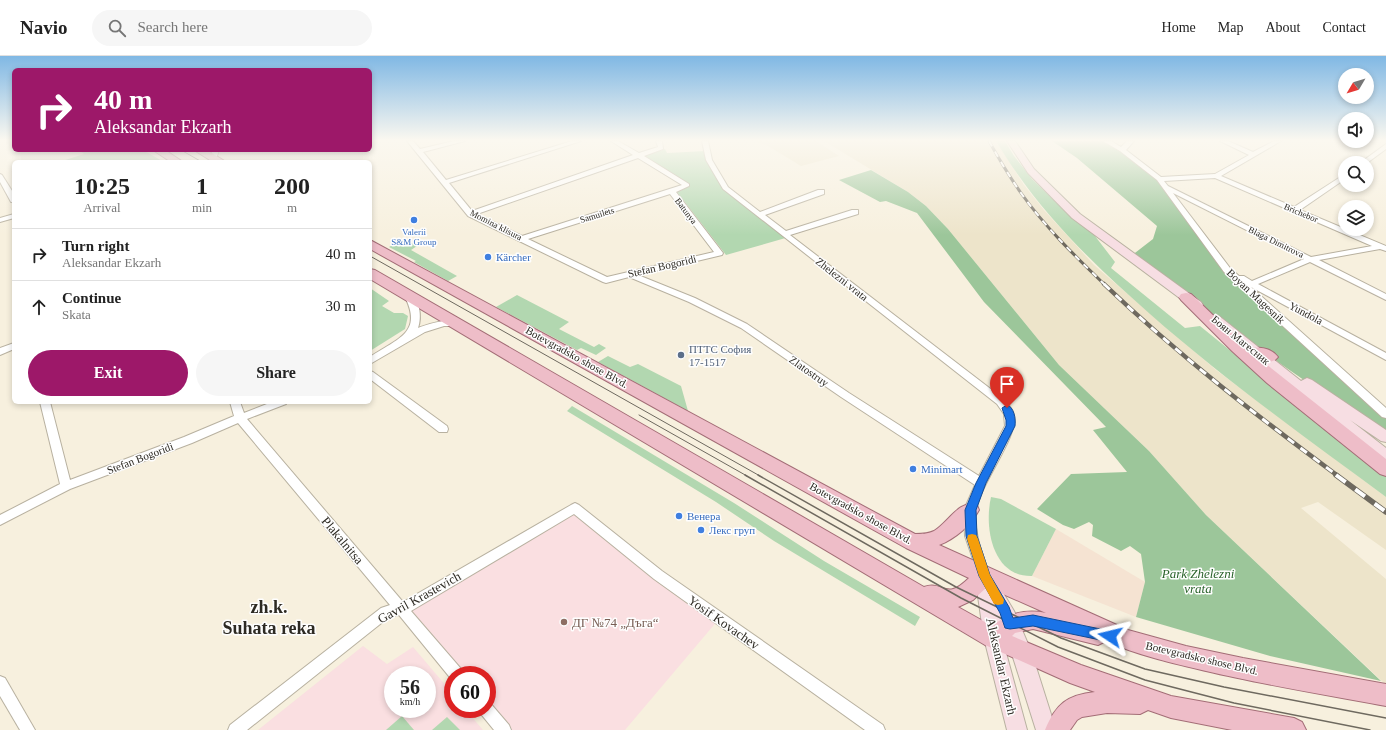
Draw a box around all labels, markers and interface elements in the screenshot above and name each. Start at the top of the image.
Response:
search box [92,10,372,46]
text: Navio [20,17,68,38]
icon: search [106,17,128,39]
text: Search here [138,19,208,35]
text: Home [1162,20,1196,35]
text: Map [1218,20,1243,35]
text: About [1265,20,1300,35]
text: Contact [1322,20,1366,35]
north arrow [1338,68,1374,104]
map controls [1338,68,1374,236]
icon: right [28,84,80,136]
text: 40 m [94,84,152,115]
button: sound [1338,112,1374,148]
text: Aleksandar Ekzarh [94,117,231,137]
button: search [1338,156,1374,192]
text: 10:25 [74,173,130,199]
text: 1 [196,173,208,199]
text: 200 [274,173,310,199]
street label: Batunya [673,196,699,226]
text: Arrival [83,200,121,215]
text: min [192,200,212,215]
text: m [287,200,297,215]
button: layers [1338,200,1374,236]
street label: Brichebor [1282,201,1320,225]
street label: Samuilets [579,205,616,225]
street label: Momina klisura [468,208,524,242]
marker: Valerii S&M Group [409,215,419,225]
street label: Blaga Dimitrova [1247,224,1305,260]
place label: Valerii S&M Group [391,227,437,247]
text: Turn right [62,238,129,254]
icon: right [28,244,50,266]
text: 40 m [326,246,356,262]
place label: Кärcher [496,251,531,263]
marker: Кärcher [483,252,493,262]
street label: Stefan Bogoridi [627,252,697,280]
text: Aleksandar Ekzarh [62,255,161,270]
street label: Zhelezni vrata [813,255,871,303]
street label: Boyan Magesnik [1225,266,1288,326]
text: Continue [62,290,121,306]
icon: ahead [28,296,50,318]
text: 30 m [326,298,356,314]
street label: Yundola [1287,299,1325,327]
text: Skata [62,307,91,322]
street label: Боян Магесник [1209,313,1273,368]
street label: Botevgradsko shose Blvd. [524,324,630,390]
place label: ПТТС София 17-1517 [689,343,751,368]
button: Exit [28,350,188,396]
button: Share [196,350,356,396]
marker: ПТТС София 17-1517 [676,350,686,360]
street label: Zlatostruy [787,353,831,389]
pin [990,367,1024,408]
icon: arrive [996,373,1018,395]
street label: Stefan Bogoridi [105,440,175,476]
place label: Minimart [921,463,963,475]
marker: Minimart [908,464,918,474]
street label: Botevgradsko shose Blvd. [808,480,914,546]
place label: Венера [687,510,720,522]
marker: Венера [674,511,684,521]
street label: Plakalnitsa [319,514,367,567]
place label: Лекс груп [709,524,755,536]
marker: Лекс груп [696,525,706,535]
park label: Park Zhelezni vrata [1161,566,1235,596]
street label: Gavril Krastevich [375,568,464,626]
street label: Yosif Kovachev [685,592,763,653]
district label: zh.k. Suhata reka [222,597,316,638]
place label: ДГ №74 „Дъга“ [572,615,659,630]
position arrow [1089,615,1131,657]
street label: Aleksandar Ekzarh [983,616,1020,717]
marker: ДГ №74 „Дъга“ [559,617,569,627]
street label: Botevgradsko shose Blvd. [1145,639,1260,677]
speed limit sign: 60 [444,666,496,718]
text: 56 [400,676,420,698]
text: km/h [400,696,420,707]

